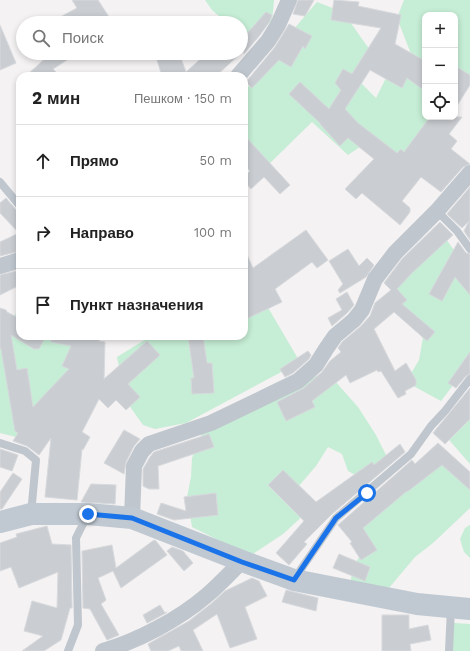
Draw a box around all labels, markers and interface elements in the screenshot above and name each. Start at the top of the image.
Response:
map controls [422,12,458,120]
button: + [422,12,458,48]
search box [16,16,248,60]
icon: search [30,27,52,49]
text: Поиск [62,29,104,47]
button: − [422,48,458,84]
button: locate [422,84,458,120]
text: 2 мин [32,88,80,108]
text: Пешком · 150 m [134,91,232,106]
icon: ahead [32,150,54,172]
text: Прямо [70,152,119,170]
text: 50 m [200,153,232,168]
icon: right [32,222,54,244]
text: Направо [70,224,134,242]
text: 100 m [194,225,232,240]
icon: arrive [32,294,54,316]
text: Пункт назначения [70,296,203,314]
route start [358,484,376,502]
route end [79,505,97,523]

